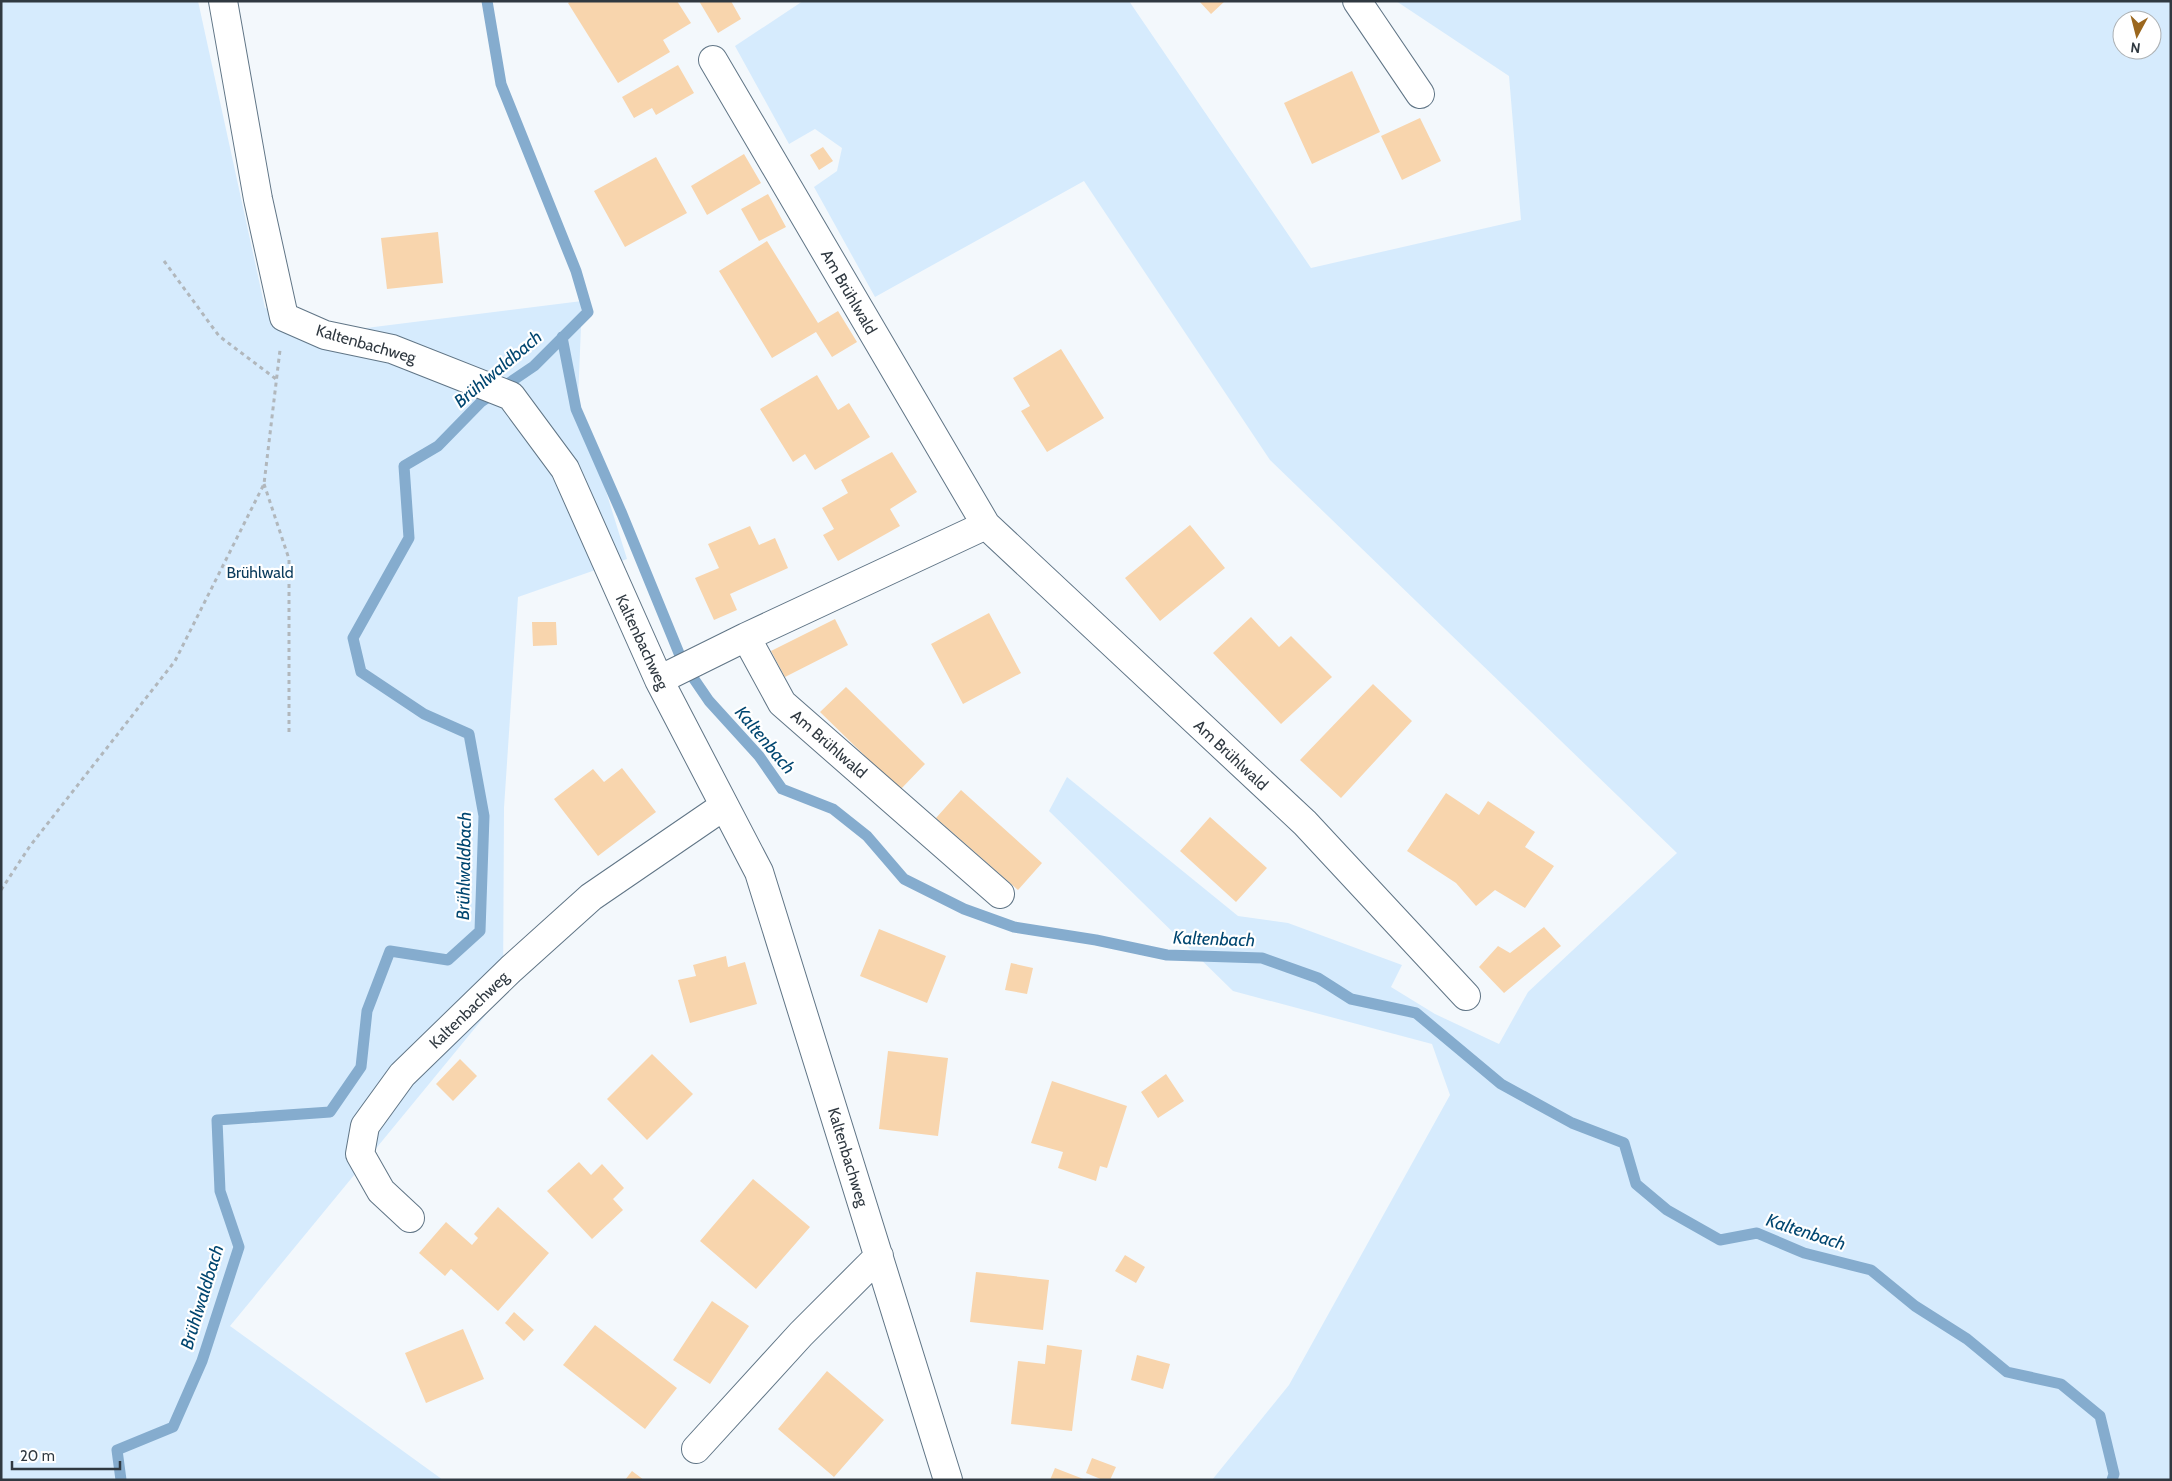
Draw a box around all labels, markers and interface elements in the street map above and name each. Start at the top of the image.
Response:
north arrow [2112,10,2162,60]
text: N [2129,38,2141,57]
street label: Am Brühlwald [817,246,881,338]
street label: Kaltenbachweg [314,321,419,368]
water label: Brühlwaldbach [449,326,547,412]
park label: Brühlwald [226,563,294,582]
street label: Kaltenbachweg [612,591,673,694]
water label: Kaltenbach [730,701,800,779]
street label: Am Brühlwald [787,706,871,782]
street label: Am Brühlwald [1190,716,1272,794]
water label: Brühlwaldbach [452,812,476,920]
water label: Kaltenbach [1173,927,1255,951]
street label: Kaltenbachweg [425,967,513,1053]
street label: Kaltenbachweg [824,1105,872,1210]
water label: Kaltenbach [1764,1209,1848,1255]
water label: Brühlwaldbach [176,1242,228,1352]
scale bar [12,1438,120,1470]
text: 20 m [20,1447,55,1465]

